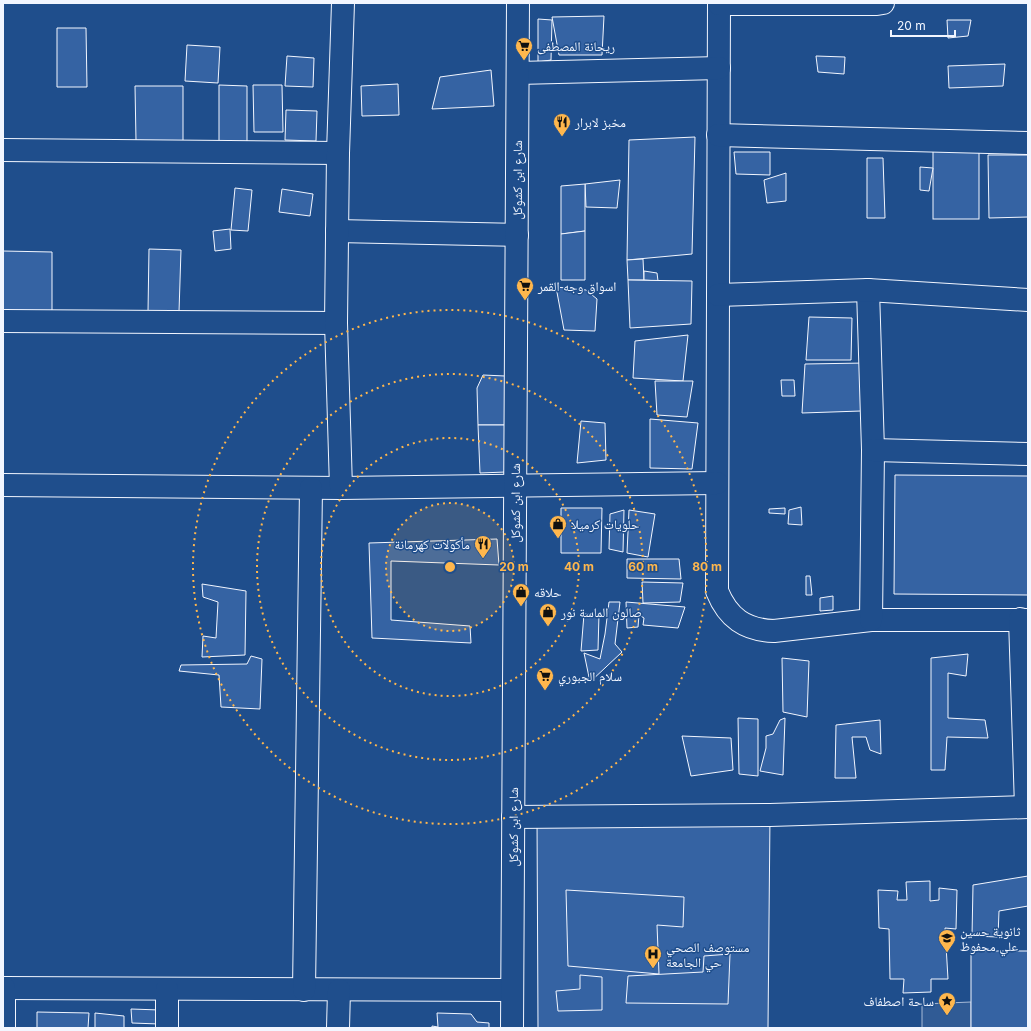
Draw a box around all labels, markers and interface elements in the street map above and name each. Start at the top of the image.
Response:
scale bar [891,12,955,38]
text: 20 m [897,18,926,33]
supermarket icon: ريحانة المصطفى [514,36,534,61]
place label: ريحانة المصطفى [537,38,615,55]
restaurant icon: مخبز لابرار [552,112,572,137]
place label: مخبز لابرار [574,114,626,131]
street label: شارع ابن كشوكل [509,140,527,220]
supermarket icon: اسواق وجه القمر [515,276,535,301]
place label: اسواق وجه القمر [537,278,616,295]
street label: شارع ابن كشوكل [507,463,525,543]
shop icon: حلويات كرميلا [548,514,568,539]
place label: حلويات كرميلا [571,516,639,533]
restaurant icon: مأكولات كهرمانة [473,534,493,559]
place label: مأكولات كهرمانة [395,536,470,553]
text: 20 m [499,559,529,574]
text: 40 m [564,559,594,574]
text: 60 m [628,559,658,574]
text: 80 m [692,559,722,574]
centre of rings [443,560,457,574]
shop icon: حلاقه [511,582,531,607]
place label: حلاقه [534,584,562,600]
shop icon: صالون الماسة نور [538,602,558,627]
place label: صالون الماسة نور [560,604,642,621]
supermarket icon: سلام الجبوري [535,666,555,691]
place label: سلام الجبوري [558,668,622,687]
street label: شارع ابن كشوكل [505,787,523,867]
place label: ثانوية حسين علي محفوظ [960,923,1021,957]
school or university icon: ثانوية حسين علي محفوظ [937,928,957,953]
place label: مستوصف الصحي حي الجامعة [666,939,749,973]
hospital icon: مستوصف الصحي حي الجامعة [643,944,663,969]
place icon: ساحة اصطفاف [937,991,957,1016]
place label: ساحة اصطفاف [864,993,934,1009]

